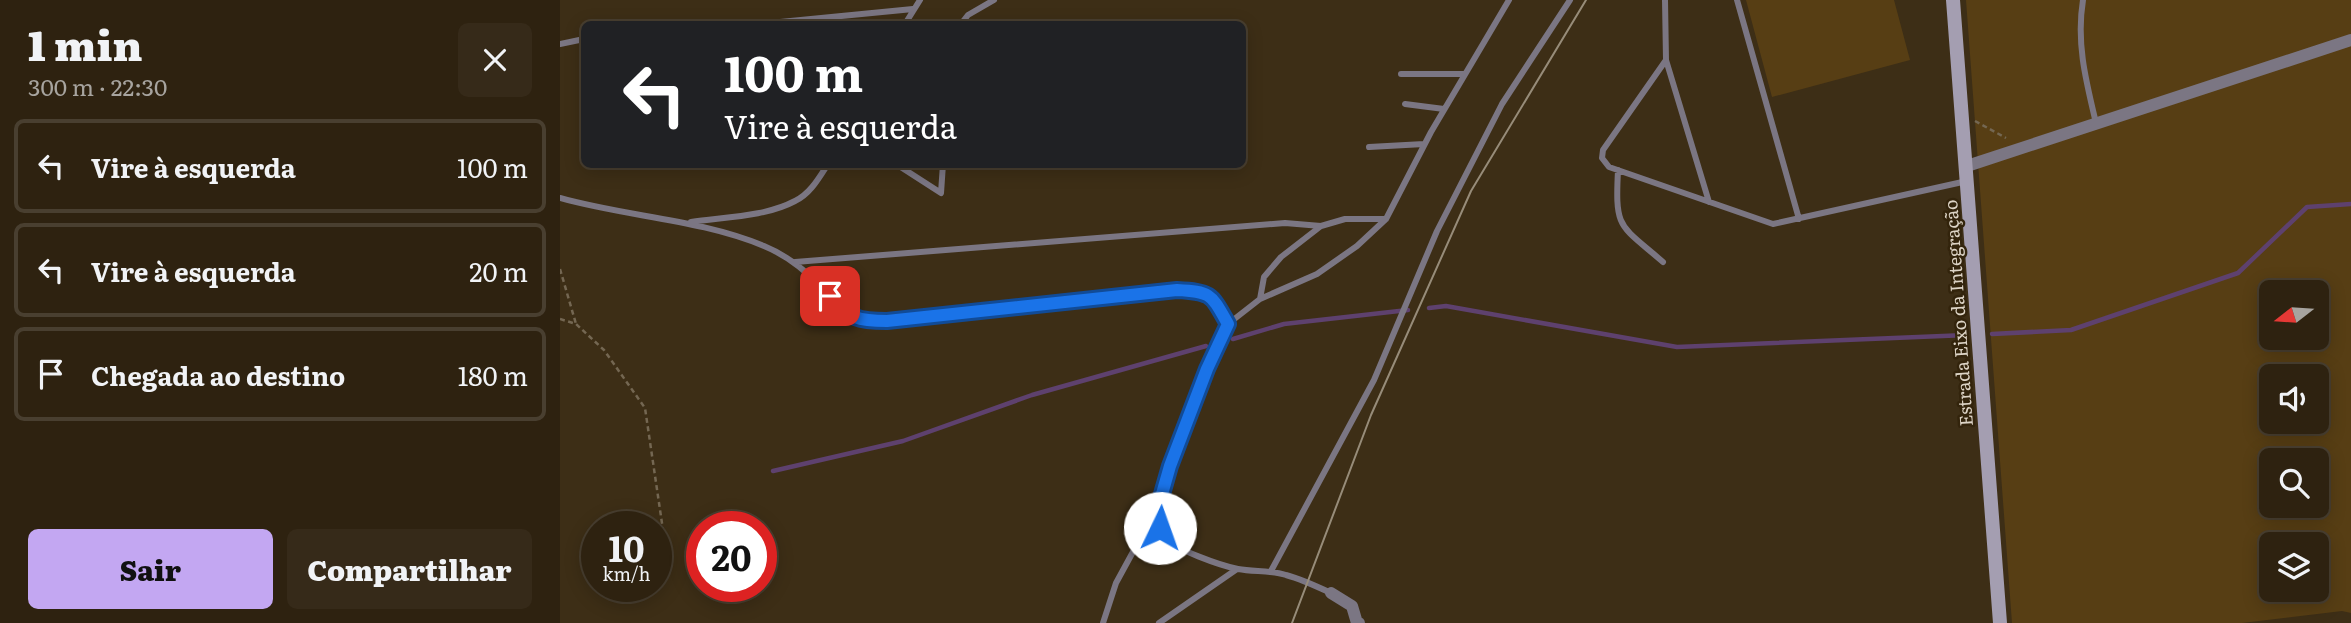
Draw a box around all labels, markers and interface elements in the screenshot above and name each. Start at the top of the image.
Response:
text: 1 min [28,12,143,74]
button: close [458,23,532,97]
text: 100 m [724,34,863,107]
icon: left [609,49,700,140]
text: 300 m · 22:30 [28,69,167,103]
text: Vire à esquerda [724,101,957,149]
icon: left [32,147,70,185]
text: Vire à esquerda [91,147,296,186]
text: 100 m [457,147,528,186]
street label: Estrada Eixo da Integração [1936,199,1979,427]
icon: left [32,251,70,289]
text: Vire à esquerda [91,251,296,290]
text: 20 m [469,251,528,290]
pin [800,266,860,326]
icon: arrive [811,277,849,315]
north arrow [2259,280,2329,350]
map controls [2259,280,2329,602]
icon: arrive [32,355,70,393]
text: Chegada ao destino [91,355,345,394]
text: 180 m [458,355,528,394]
button: sound [2259,364,2329,434]
button: search [2259,448,2329,518]
position arrow [1123,491,1197,565]
speed limit sign: 20 [686,511,777,602]
text: 10 [608,521,645,573]
button: Sair [28,529,273,609]
button: Compartilhar [287,529,532,609]
button: layers [2259,532,2329,602]
text: km/h [603,560,650,587]

